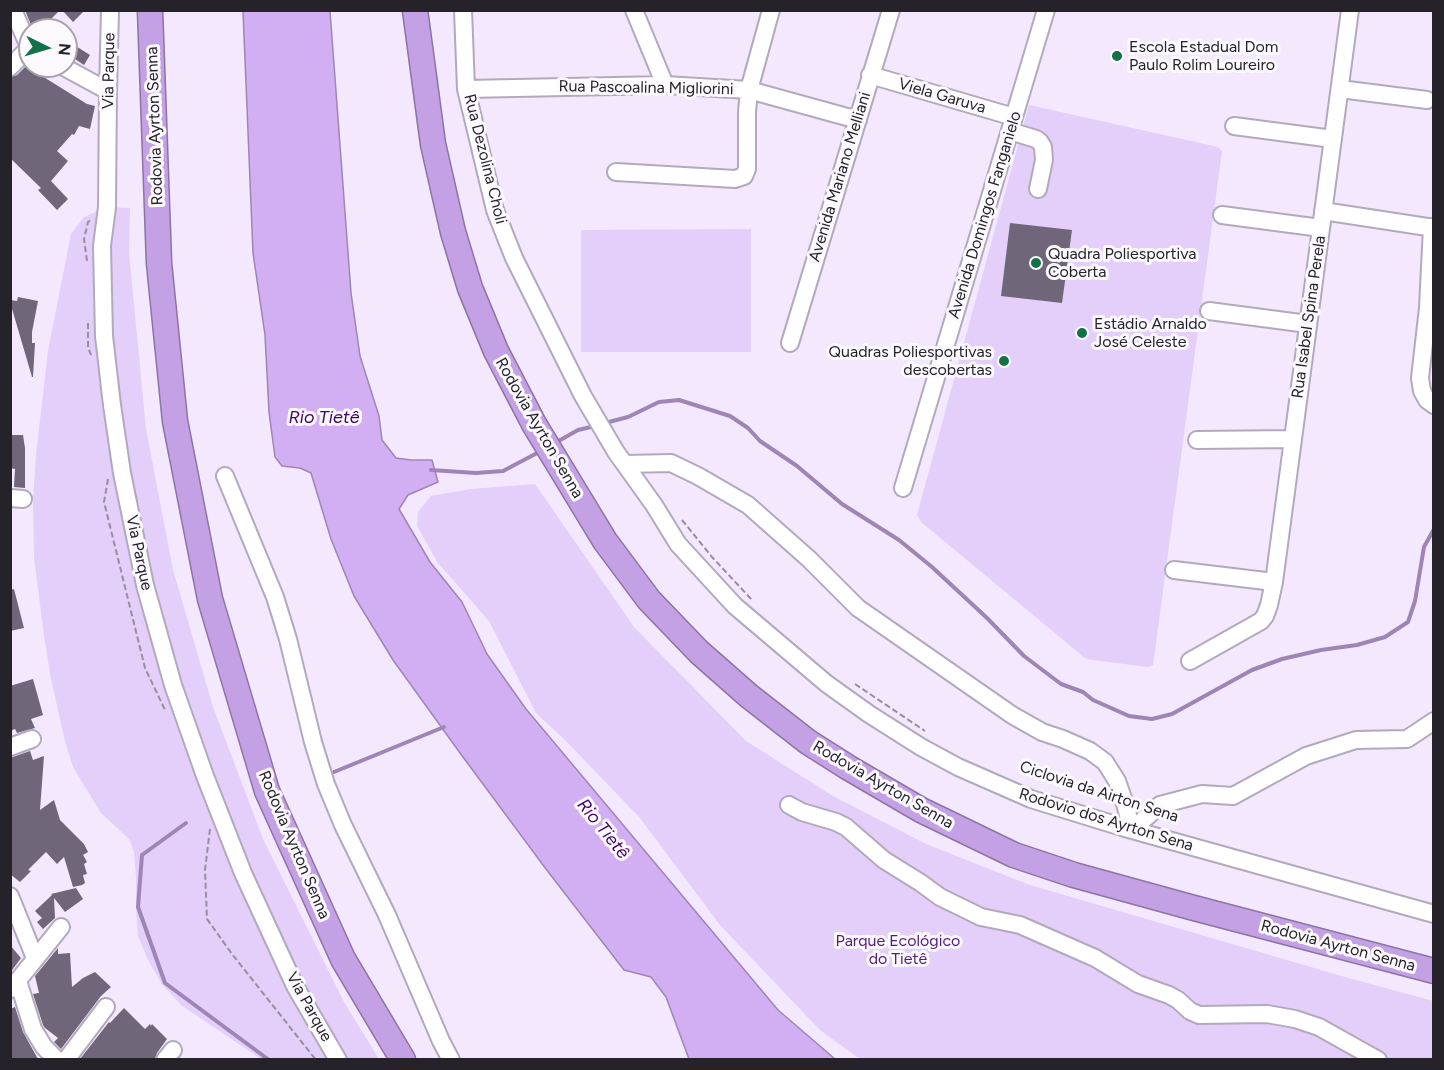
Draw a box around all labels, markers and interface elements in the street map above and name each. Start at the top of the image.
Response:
north arrow [18,18,78,78]
street label: Via Parque [99,33,119,109]
place label: Escola Estadual Dom Paulo Rolim Loureiro [1129,37,1278,75]
text: N [54,42,74,56]
street label: Rodovia Ayrton Senna [143,46,167,206]
marker: Escola Estadual Dom Paulo Rolim Loureiro [1110,49,1124,63]
street label: Viela Garuva [896,74,988,118]
street label: Rua Pascoalina Migliorini [558,77,734,99]
street label: Avenida Mariano Melliani [805,90,875,264]
street label: Rua Dezolina Choli [460,92,510,226]
street label: Avenida Domingos Fanganielo [944,109,1026,321]
street label: Rua Isabel Spina Perela [1288,234,1330,400]
place label: Quadra Poliesportiva Coberta [1048,244,1196,282]
marker: Quadra Poliesportiva Coberta [1029,256,1043,270]
place label: Estádio Arnaldo José Celeste [1094,314,1207,352]
marker: Estádio Arnaldo José Celeste [1075,326,1089,340]
place label: Quadras Poliesportivas descobertas [829,342,992,380]
street label: Rodovia Ayrton Senna [491,354,587,502]
marker: Quadras Poliesportivas descobertas [997,354,1011,368]
water label: Rio Tietê [288,407,360,429]
street label: Via Parque [122,514,156,592]
street label: Rodovia Ayrton Senna [809,737,957,833]
street label: Ciclovia da Airton Sena [1017,757,1181,827]
street label: Rodovia Ayrton Senna [254,768,334,922]
street label: Rodovio dos Ayrton Sena [1016,784,1196,856]
water label: Rio Tietê [572,795,634,863]
street label: Rodovia Ayrton Senna [1259,916,1417,976]
park label: Parque Ecológico do Tietê [836,931,960,969]
street label: Via Parque [282,969,336,1045]

